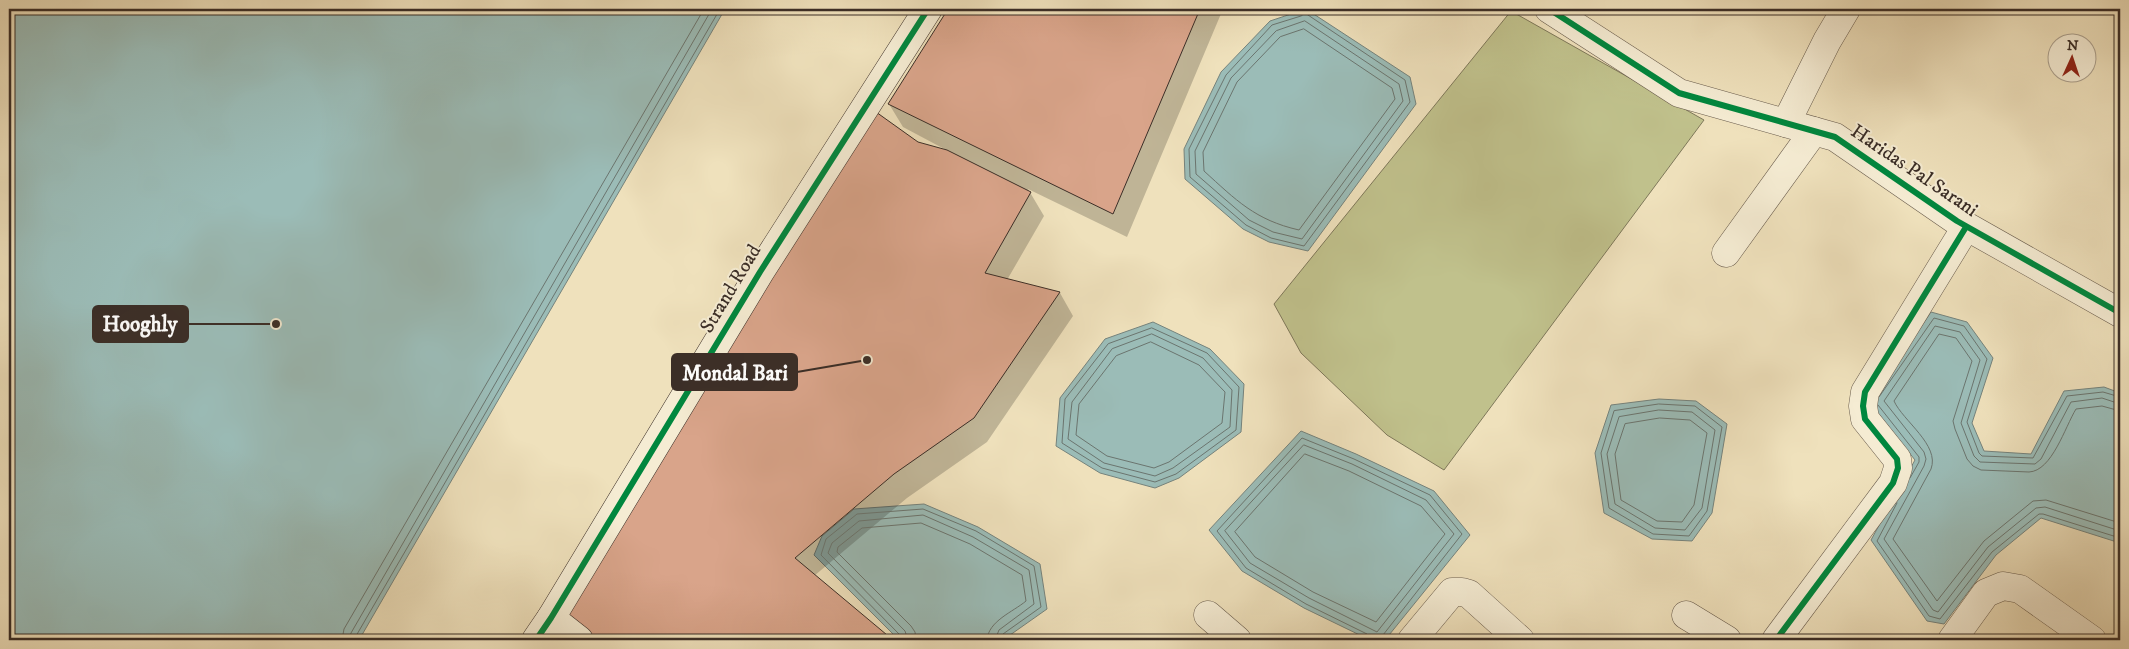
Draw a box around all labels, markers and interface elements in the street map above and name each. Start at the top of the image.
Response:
north arrow [2046,32,2096,82]
text: N [2066,37,2079,55]
street label: Haridas Pal Sarani [1846,119,1982,223]
street label: Strand Road [695,240,767,338]
callout: Hooghly [93,306,188,342]
text: Hooghly [103,312,179,338]
callout: Mondal Bari [672,354,797,390]
text: Mondal Bari [682,361,788,387]

